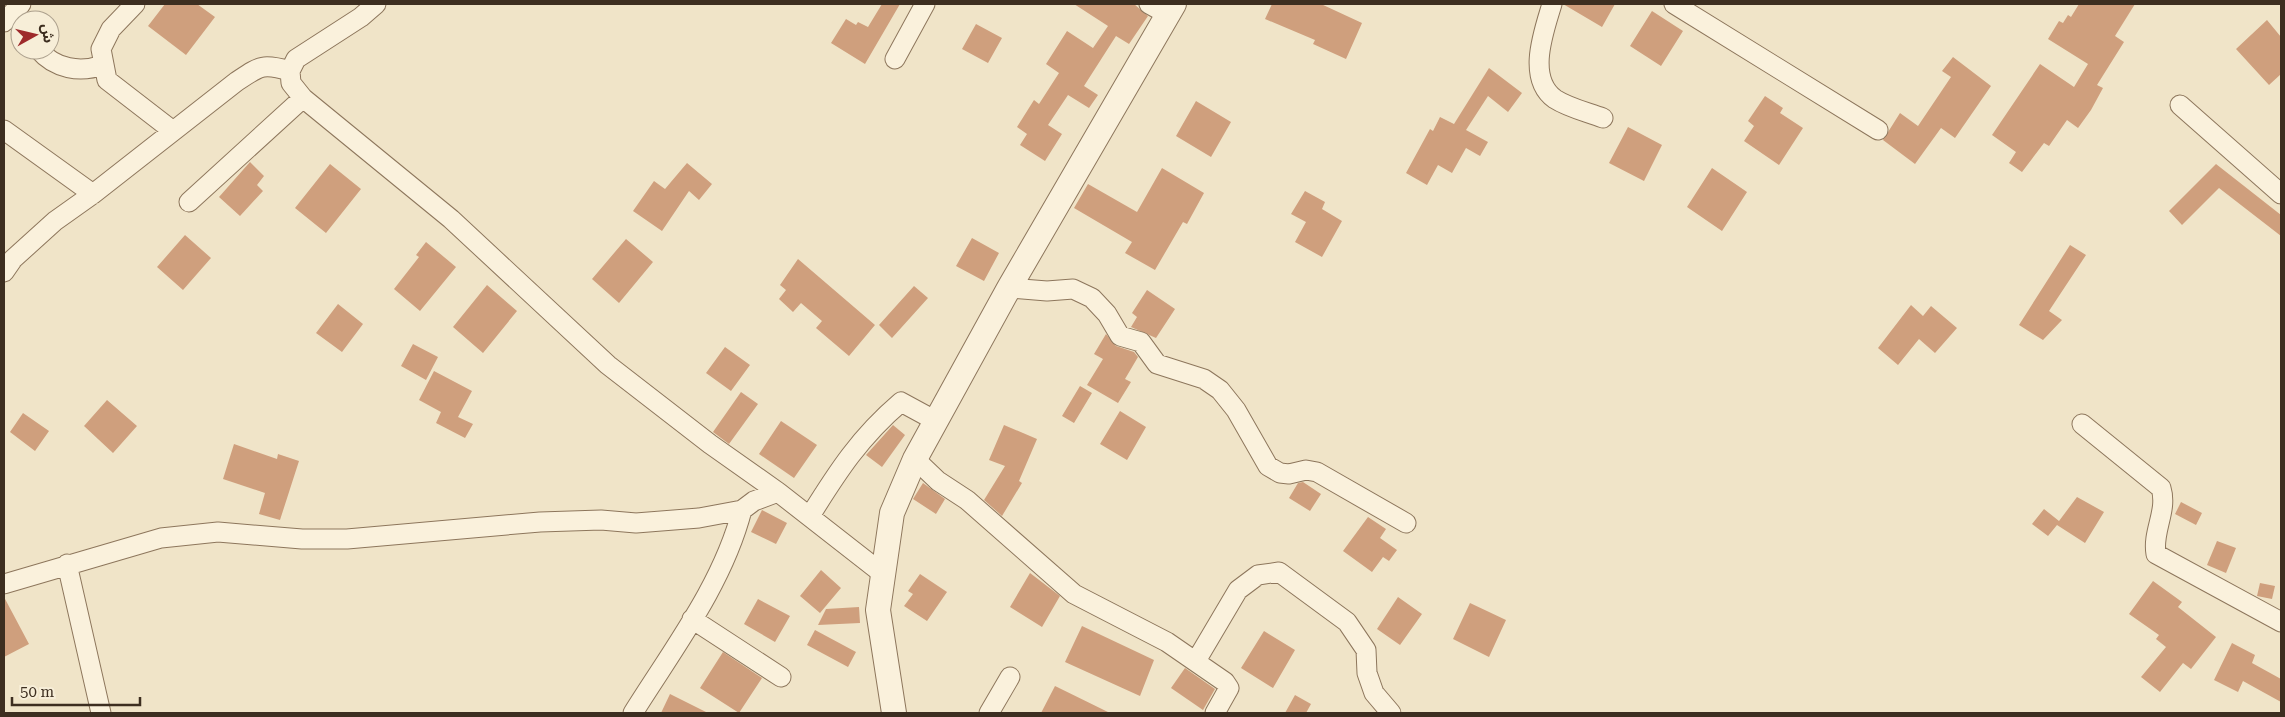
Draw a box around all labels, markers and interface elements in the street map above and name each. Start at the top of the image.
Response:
north arrow [10,10,60,60]
text: ش [39,23,57,44]
scale bar [12,674,140,706]
text: 50 m [20,683,55,701]

